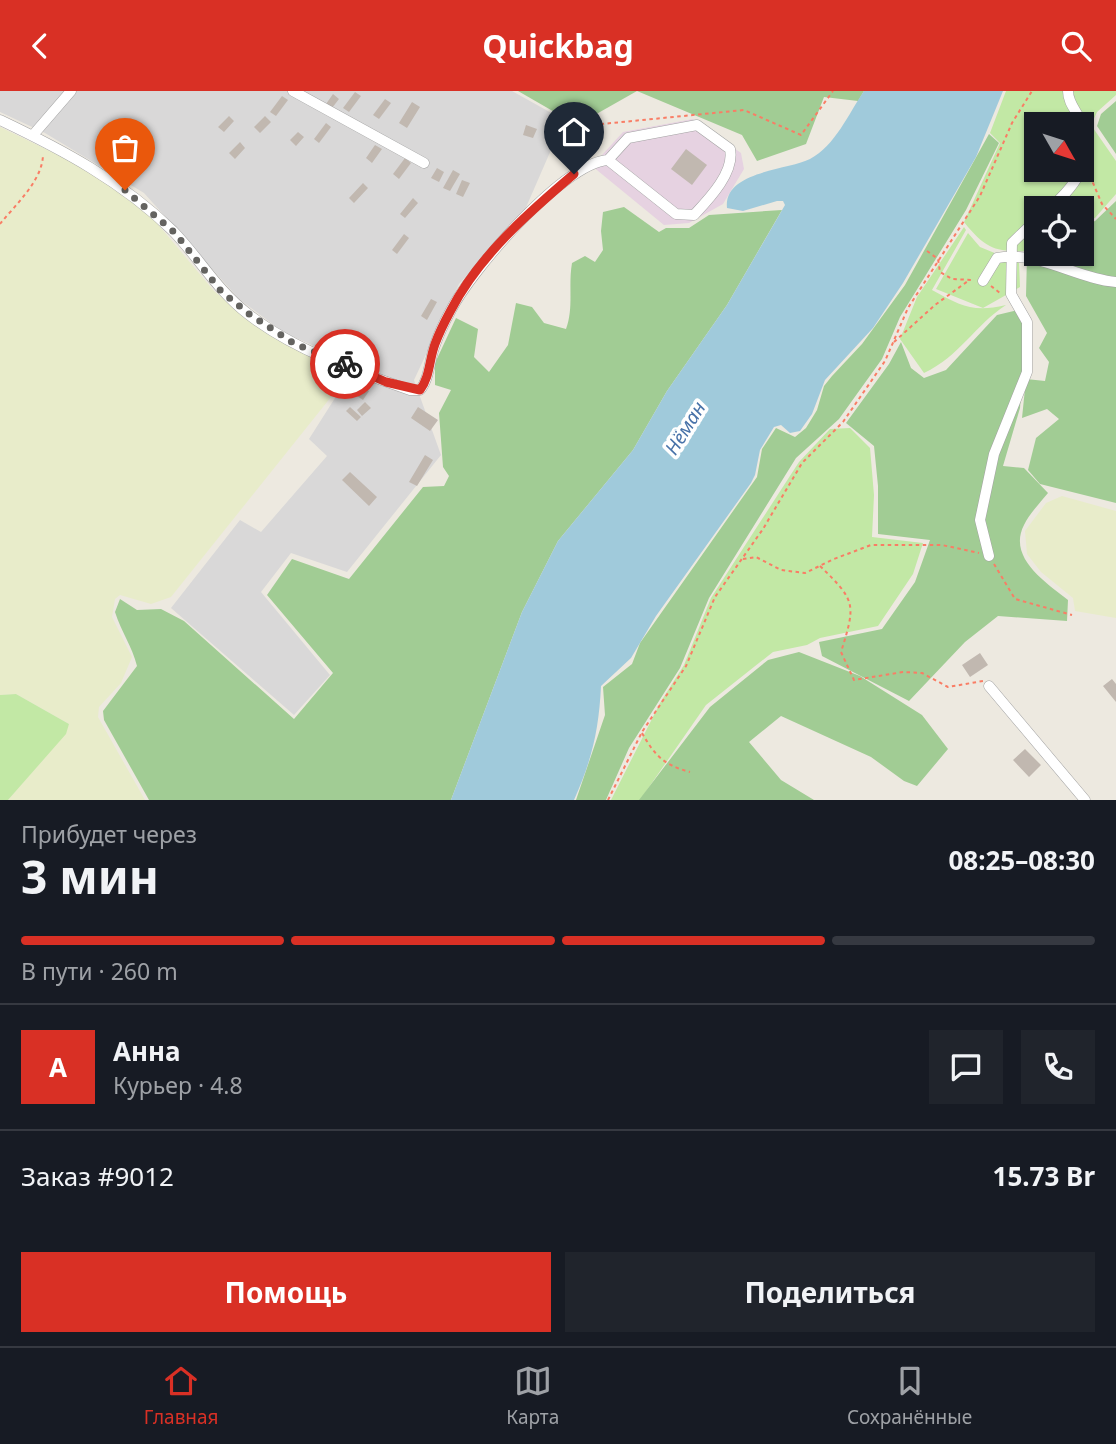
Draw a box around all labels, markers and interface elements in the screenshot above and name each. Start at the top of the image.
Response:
text: Quickbag [482,24,634,67]
icon: back [21,27,59,65]
icon: search [1057,27,1095,65]
pin [544,102,604,174]
north arrow [1024,112,1094,182]
map controls [1024,112,1094,266]
icon: home [555,113,593,151]
pin [95,118,155,190]
icon: bag [106,129,144,167]
button: locate [1024,196,1094,266]
courier [310,329,380,399]
icon: bike [326,345,364,383]
water label: Нёман [659,396,711,459]
text: Прибудет через [21,818,197,850]
text: 08:25–08:30 [948,842,1095,878]
text: 3 мин [21,845,159,907]
text: В пути · 260 m [21,955,178,987]
button: chat [929,1030,1003,1104]
button: phone [1021,1030,1095,1104]
text: Анна [113,1033,181,1069]
text: А [49,1049,67,1085]
text: Курьер · 4.8 [113,1069,243,1101]
text: Заказ #9012 [21,1158,174,1194]
text: 15.73 Br [993,1158,1095,1194]
button: Помощь [21,1252,551,1332]
button: Поделиться [565,1252,1095,1332]
tab: Главная [144,1362,219,1430]
tab: Карта [506,1362,559,1430]
tab: Сохранённые [847,1362,972,1430]

